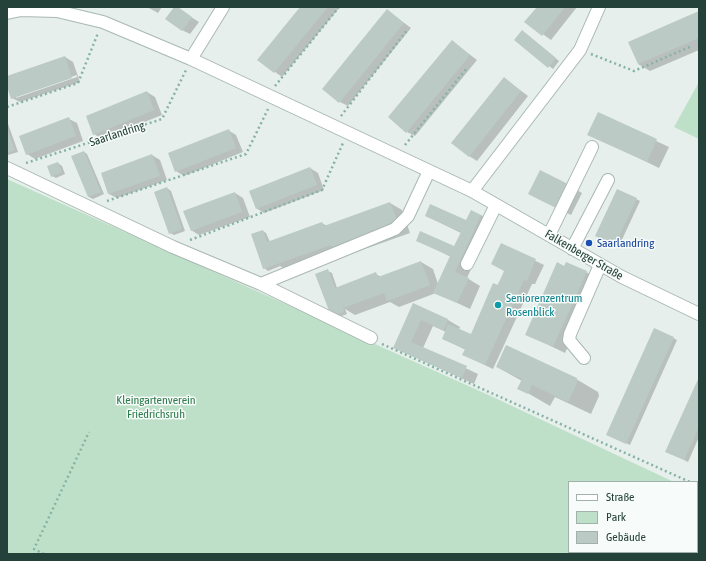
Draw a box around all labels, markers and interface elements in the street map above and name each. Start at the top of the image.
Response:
street label: Saarlandring [88,118,146,150]
street label: Falkenberger Straße [542,227,626,283]
place label: Saarlandring [597,236,654,250]
marker: Saarlandring [584,238,594,248]
place label: Seniorenzentrum Rosenblick [506,291,582,319]
marker: Seniorenzentrum Rosenblick [493,300,503,310]
park label: Kleingartenverein Friedrichsruh [116,393,196,421]
legend [568,481,698,553]
text: Straße [606,490,634,504]
text: Park [606,510,626,524]
text: Gebäude [606,530,646,544]

